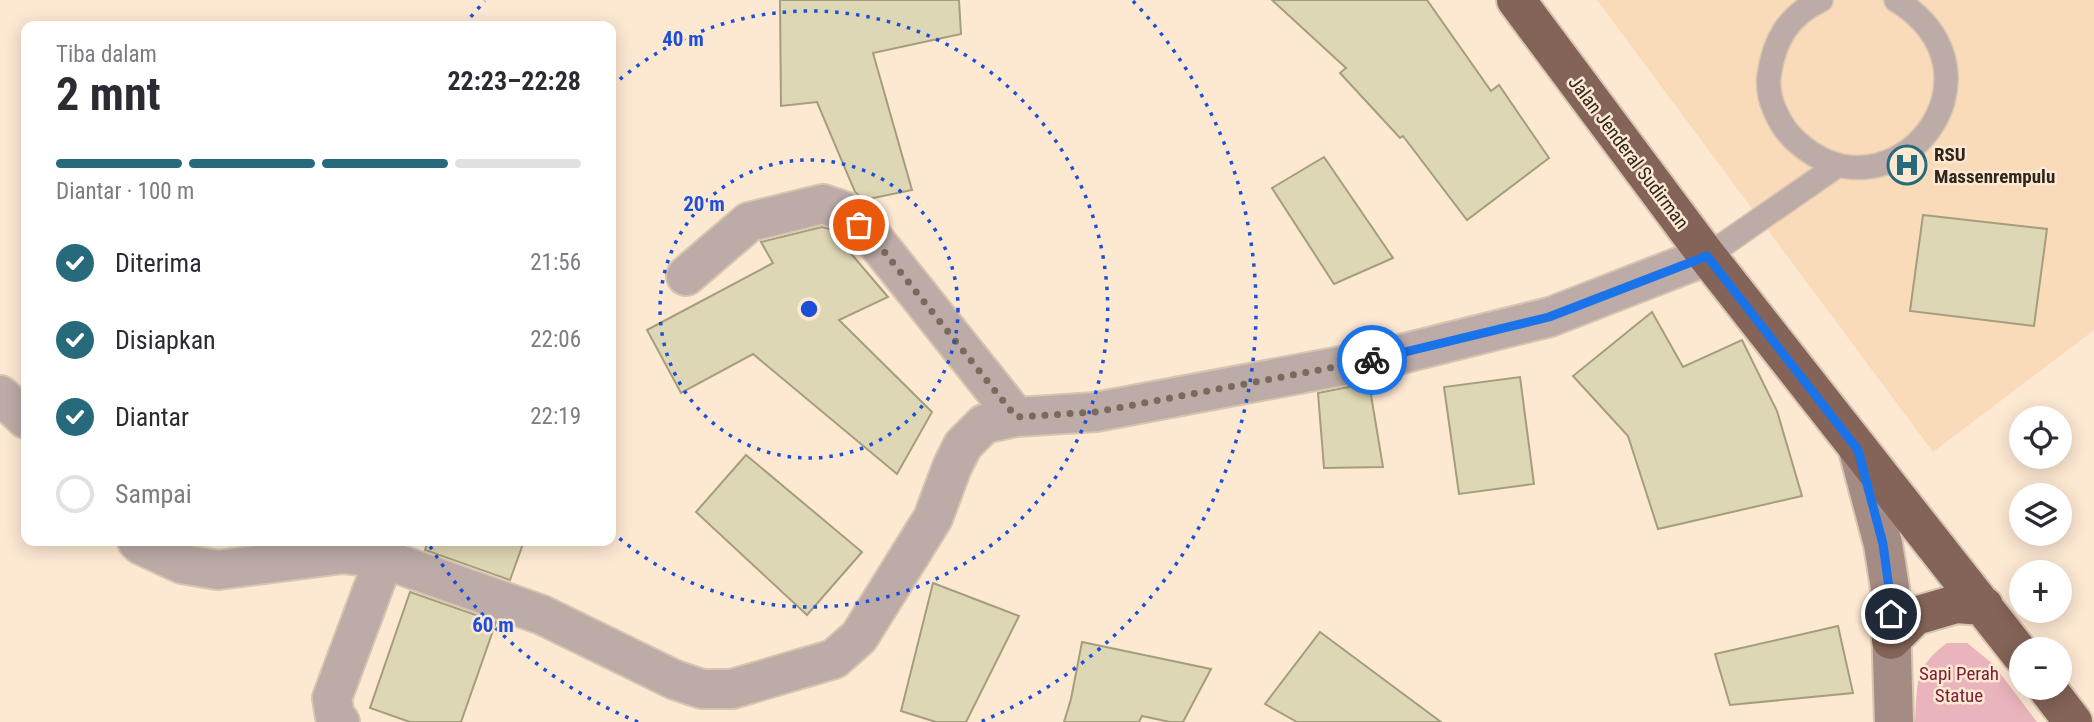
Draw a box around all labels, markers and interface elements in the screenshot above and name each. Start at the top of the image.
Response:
text: 40 m [662,27,704,51]
text: Tiba dalam [56,41,157,68]
text: 22:23–22:28 [447,66,581,96]
text: 2 mnt [56,67,161,121]
street label: Jalan Jenderal Sudirman [1564,71,1694,233]
place label: RSU Massenrempulu [1934,143,2055,188]
hospital icon: RSU Massenrempulu [1886,144,1928,186]
text: Diantar · 100 m [56,178,194,205]
text: 20 m [683,192,725,216]
pin [829,195,889,255]
icon: bag [840,206,878,244]
icon: check [56,244,94,282]
text: Diterima [115,248,202,278]
text: 21:56 [530,249,581,276]
centre of rings [797,297,821,321]
icon: check [56,321,94,359]
text: Disiapkan [115,325,216,355]
courier [1337,325,1407,395]
text: 22:06 [530,326,581,353]
icon: bike [1353,341,1391,379]
icon: check [56,398,94,436]
text: Diantar [115,402,189,432]
text: 22:19 [530,403,581,430]
map controls [2009,406,2072,700]
button: locate [2009,406,2072,469]
text: Sampai [115,479,192,509]
button: layers [2009,483,2072,546]
button: + [2009,560,2072,623]
pin [1861,584,1921,644]
icon: home [1872,595,1910,633]
text: 60 m [472,613,514,637]
button: − [2009,637,2072,700]
park label: Sapi Perah Statue [1919,662,1999,707]

